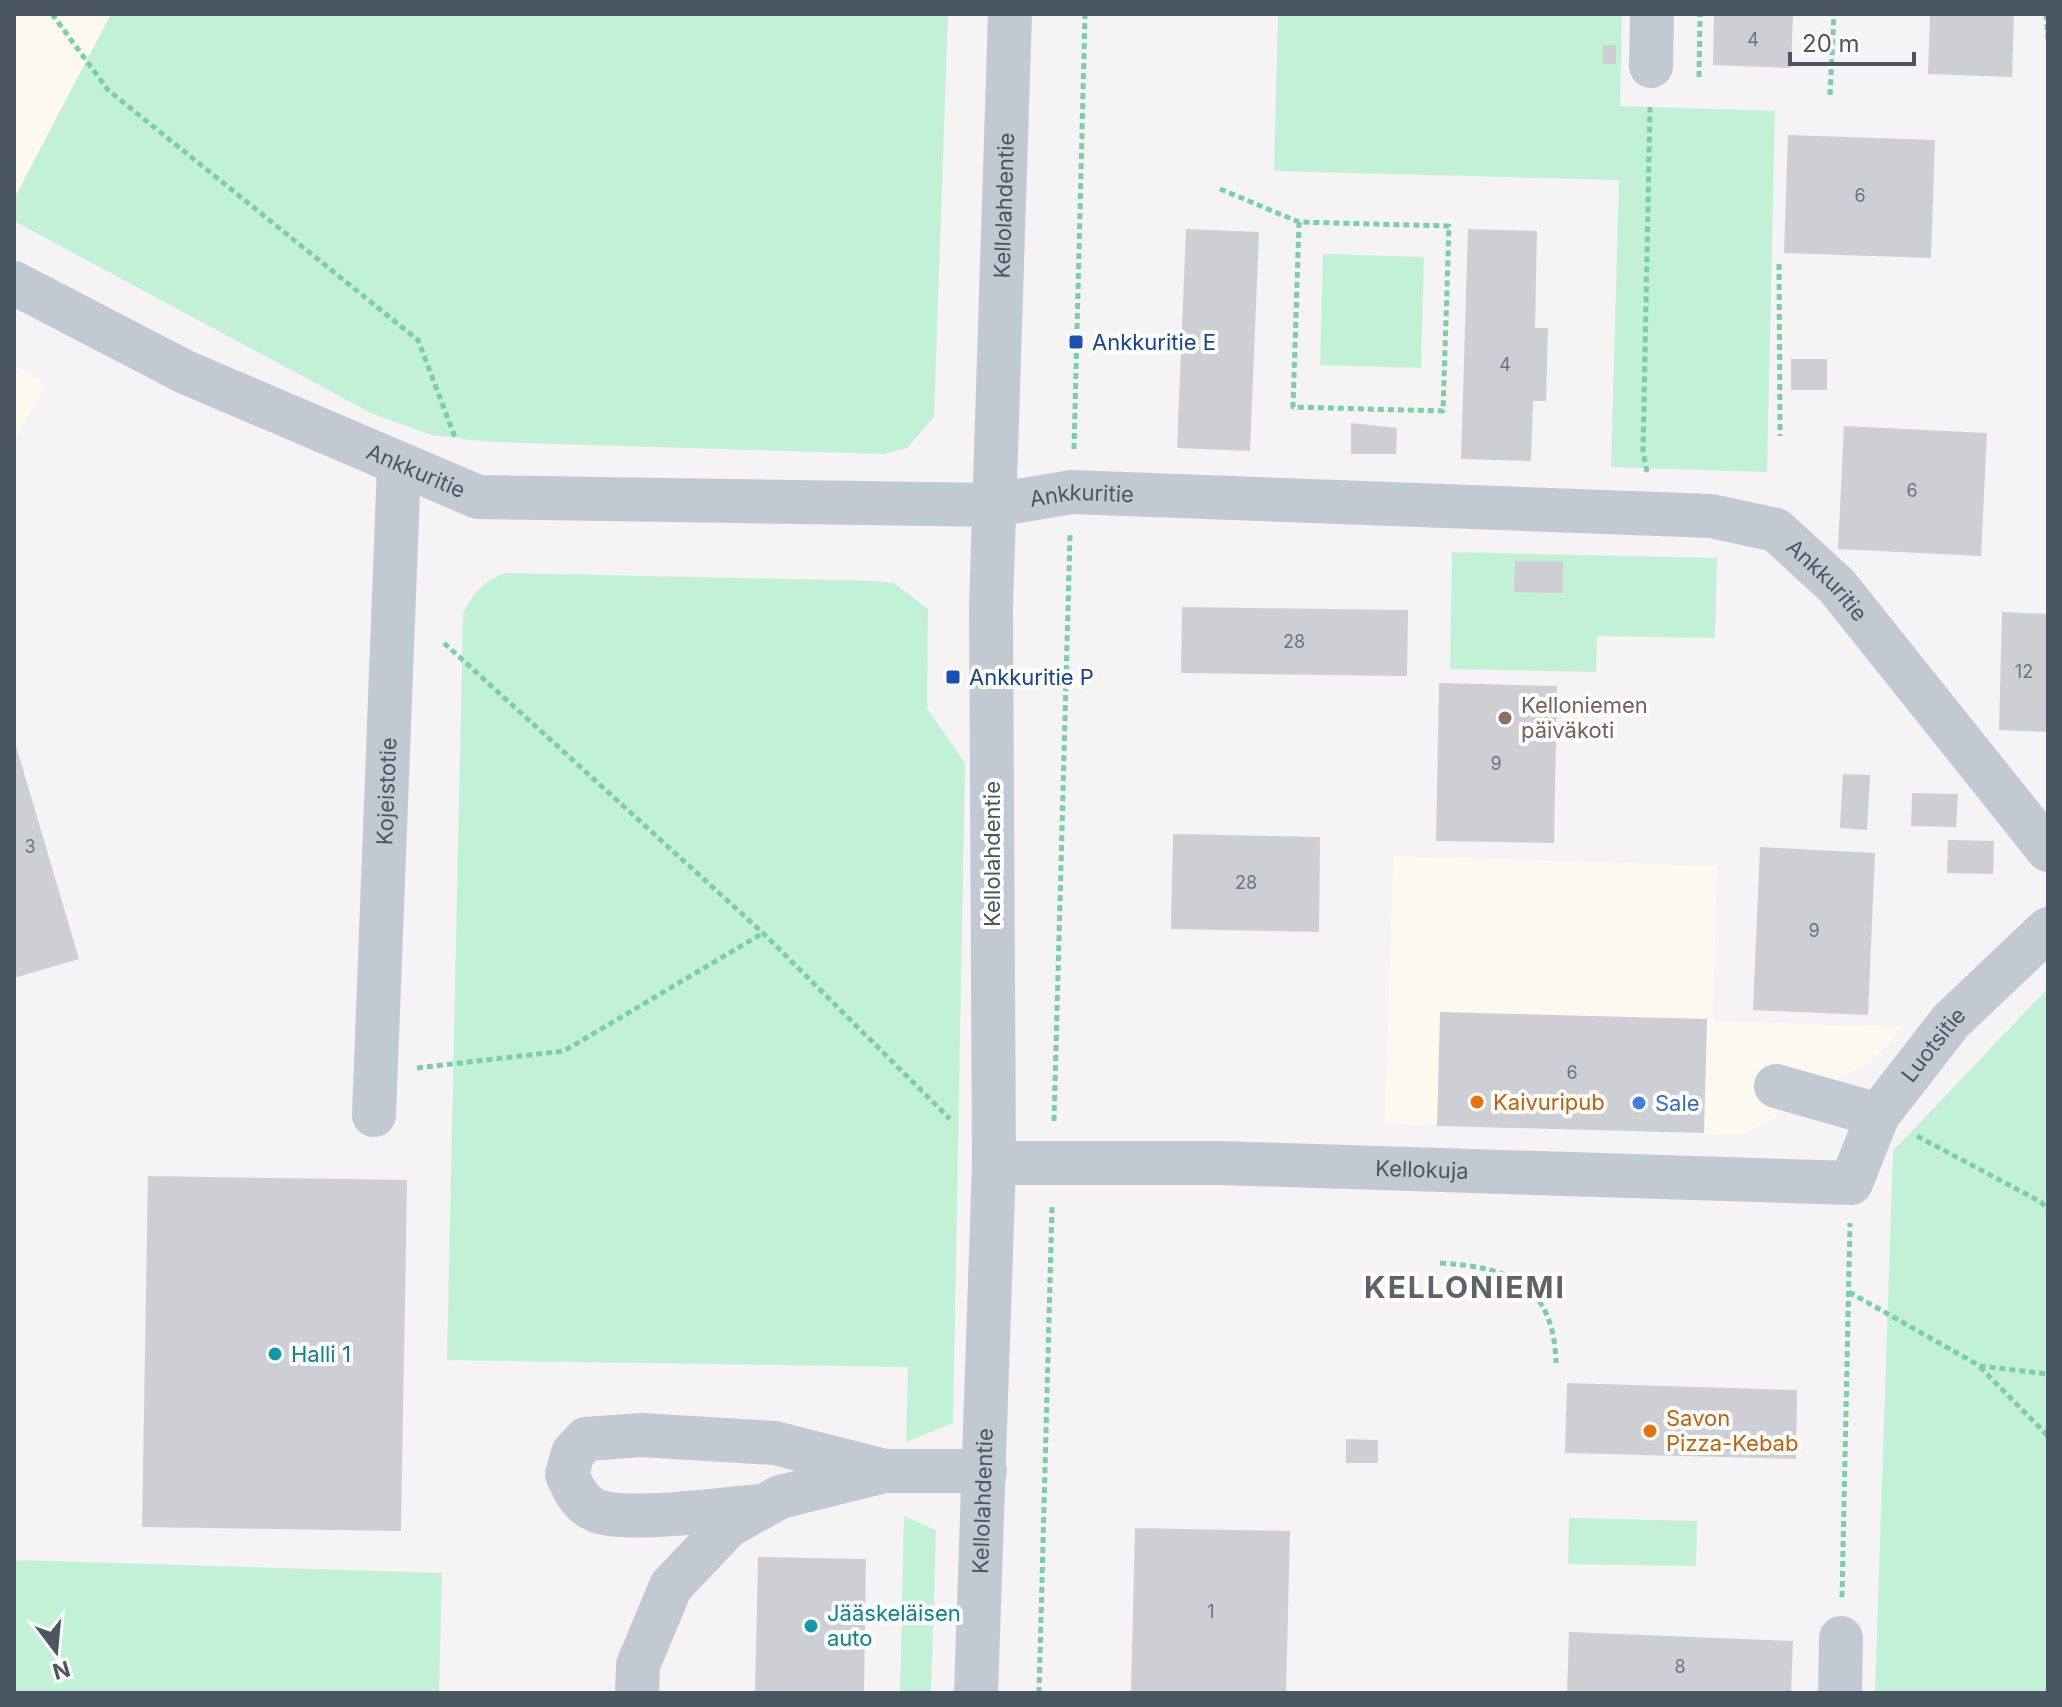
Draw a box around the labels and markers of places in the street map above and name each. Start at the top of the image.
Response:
place label: Ankkuritie E [1092,329,1216,355]
marker: Ankkuritie E [1067,333,1085,351]
place label: Ankkuritie P [969,664,1094,690]
marker: Ankkuritie P [944,668,962,686]
place label: Kelloniemen päiväkoti [1521,692,1648,743]
marker: Kelloniemen päiväkoti [1496,709,1514,727]
place label: Kaivuripub [1493,1089,1605,1115]
place label: Sale [1655,1090,1700,1116]
marker: Kaivuripub [1468,1093,1486,1111]
marker: Sale [1630,1094,1648,1112]
place label: Halli 1 [291,1341,351,1367]
marker: Halli 1 [266,1345,284,1363]
place label: Savon Pizza-Kebab [1666,1405,1798,1456]
marker: Savon Pizza-Kebab [1641,1422,1659,1440]
place label: Jääskeläisen auto [827,1600,961,1651]
marker: Jääskeläisen auto [802,1617,820,1635]

